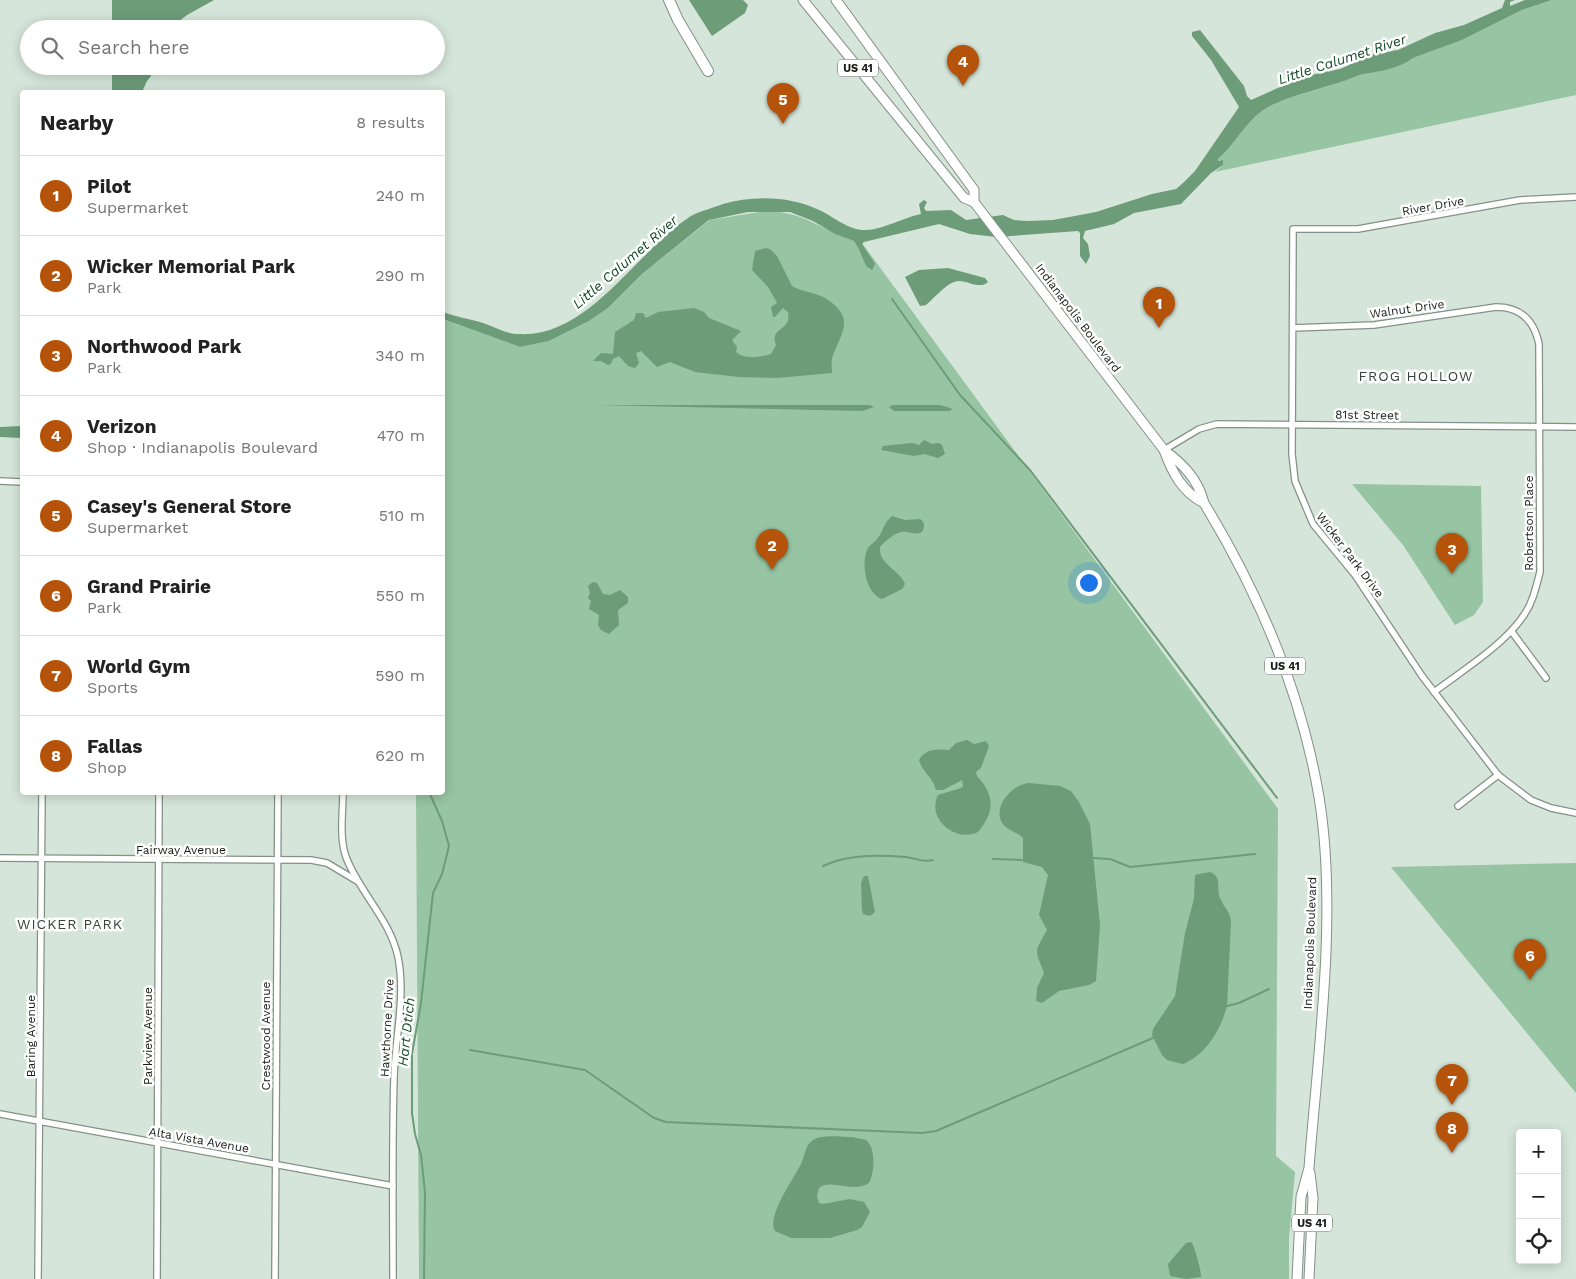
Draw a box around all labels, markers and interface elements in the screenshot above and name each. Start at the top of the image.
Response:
search box [20,20,445,75]
water label: Little Calumet River [1276,31,1409,87]
icon: search [38,34,66,62]
text: Search here [78,36,189,59]
pin: 4 [947,45,979,86]
road number: US 41 [838,59,878,76]
pin: 5 [767,83,799,124]
text: Nearby [40,110,113,135]
text: 8 results [356,113,425,132]
text: Pilot [87,175,131,198]
text: 1 [53,186,59,205]
text: 240 m [376,186,425,205]
street label: River Drive [1401,194,1465,218]
text: Supermarket [87,198,188,217]
water label: Little Calumet River [569,212,681,312]
text: Wicker Memorial Park [87,255,295,278]
street label: Indianapolis Boulevard [1033,261,1123,375]
text: 2 [51,266,61,285]
text: 290 m [375,266,425,285]
text: Park [87,278,121,297]
pin: 1 [1143,287,1175,328]
street label: Walnut Drive [1369,297,1445,321]
text: Northwood Park [87,335,241,358]
text: 3 [51,346,61,365]
text: 340 m [375,346,425,365]
text: Park [87,358,121,377]
district label: FROG HOLLOW [1358,368,1474,384]
street label: 81st Street [1335,407,1399,423]
text: Verizon [87,415,156,438]
text: 4 [51,426,61,445]
text: 470 m [377,426,425,445]
text: Shop · Indianapolis Boulevard [87,438,318,457]
street label: Robertson Place [1522,475,1536,571]
text: Casey's General Store [87,495,292,518]
text: 5 [51,506,61,525]
text: 510 m [379,506,425,525]
street label: Wicker Park Drive [1313,510,1387,600]
text: Supermarket [87,518,188,537]
pin: 2 [756,529,788,570]
pin: 3 [1436,533,1468,574]
your location [1076,570,1102,596]
text: Grand Prairie [87,575,211,598]
text: 6 [51,586,61,605]
text: 550 m [376,586,425,605]
text: Park [87,598,121,617]
text: World Gym [87,655,190,678]
road number: US 41 [1265,658,1305,674]
text: 7 [51,666,61,685]
text: 590 m [375,666,425,685]
text: Sports [87,678,138,697]
text: Fallas [87,735,142,758]
text: 8 [51,746,61,765]
text: 620 m [375,746,425,765]
text: Shop [87,758,127,777]
street label: Fairway Avenue [136,843,226,857]
street label: Indianapolis Boulevard [1301,876,1319,1010]
district label: WICKER PARK [17,916,123,932]
pin: 6 [1514,939,1546,980]
street label: Hawthorne Drive [377,978,397,1077]
street label: Crestwood Avenue [259,981,273,1091]
street label: Parkview Avenue [141,987,155,1085]
street label: Baring Avenue [24,995,38,1077]
water label: Hart Dtich [394,997,418,1067]
pin: 7 [1436,1064,1468,1105]
pin: 8 [1436,1112,1468,1153]
street label: Alta Vista Avenue [148,1124,250,1156]
map controls [1516,1129,1561,1264]
button: + [1516,1129,1561,1174]
button: − [1516,1174,1561,1219]
road number: US 41 [1292,1214,1332,1232]
button: locate [1516,1219,1561,1264]

